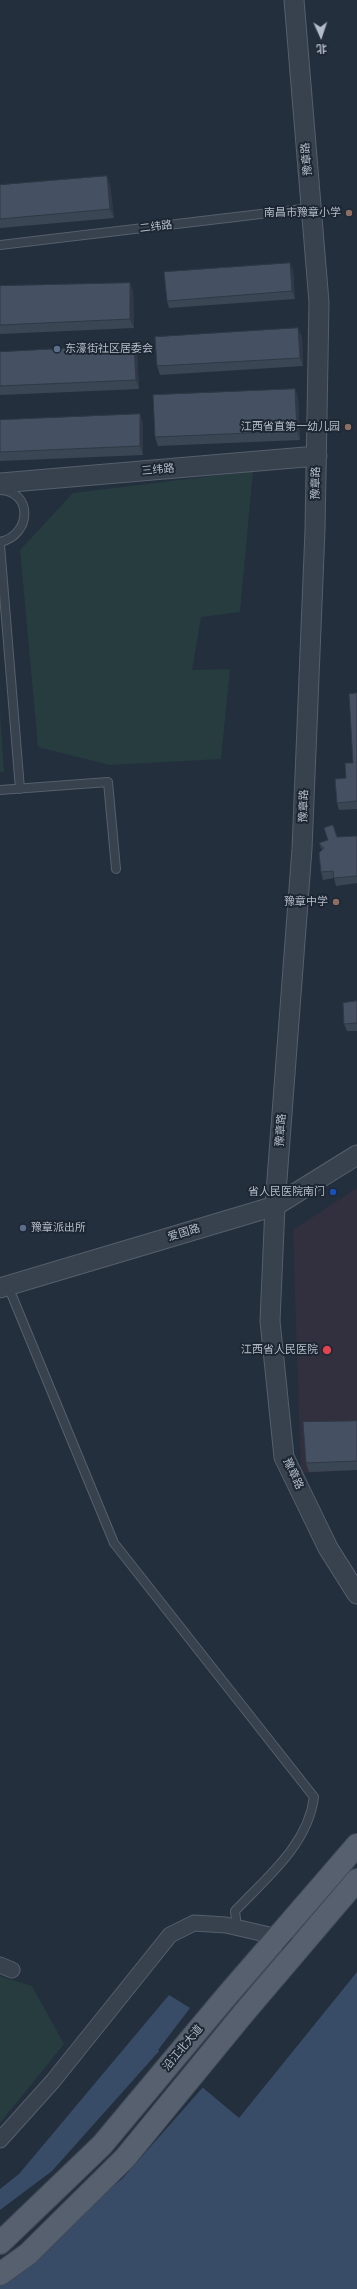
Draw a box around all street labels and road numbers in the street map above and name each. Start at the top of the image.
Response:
street label: 豫章路 [299,142,315,176]
street label: 二纬路 [139,218,173,236]
street label: 三纬路 [141,462,175,478]
street label: 豫章路 [309,466,323,500]
street label: 豫章路 [297,789,311,823]
street label: 豫章路 [273,1113,289,1147]
street label: 爱国路 [166,1222,202,1244]
street label: 豫章路 [280,1456,306,1492]
street label: 沿江北大道 [160,2023,206,2073]

